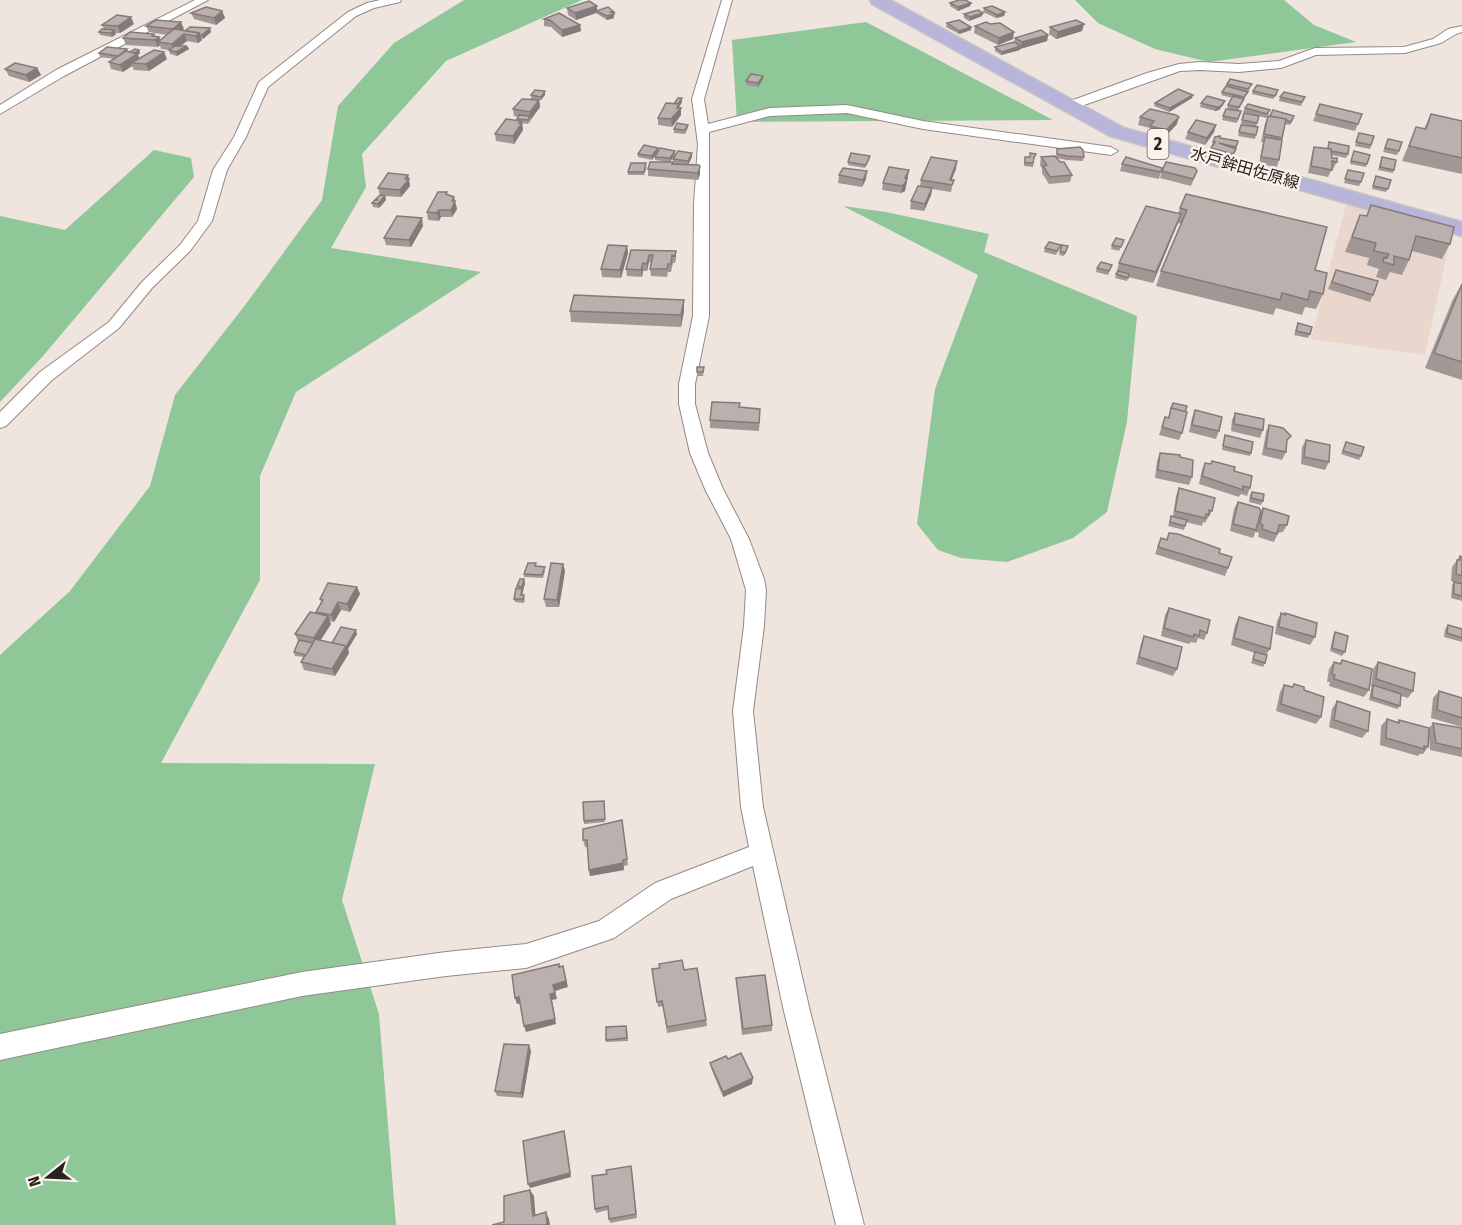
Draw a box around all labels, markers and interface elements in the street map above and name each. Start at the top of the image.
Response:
road number: 2 [1148,129,1168,159]
street label: 水戸鉾田佐原線 [1189,143,1301,193]
north arrow [18,1147,78,1207]
text: N [24,1174,45,1189]

